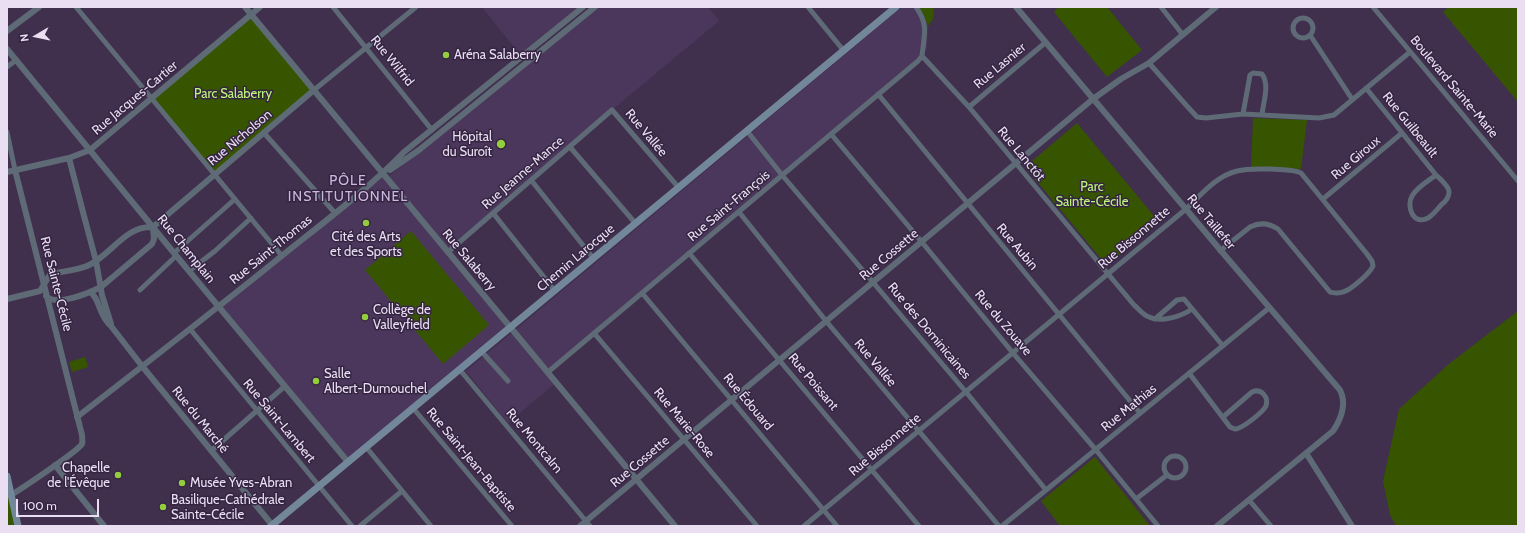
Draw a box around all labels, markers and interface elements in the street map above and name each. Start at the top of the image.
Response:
north arrow [16,16,56,56]
text: N [17,33,32,43]
street label: Rue Wilfrid [367,33,417,89]
street label: Boulevard Sainte-Marie [1407,33,1501,141]
street label: Rue Lasnier [971,40,1029,92]
place label: Aréna Salaberry [454,47,541,63]
marker: Aréna Salaberry [441,50,451,60]
street label: Rue Jacques-Cartier [89,58,181,138]
park label: Parc Salaberry [194,86,272,102]
street label: Rue Guilbeault [1379,89,1441,161]
street label: Rue Vallée [622,106,670,160]
street label: Rue Nicholson [205,107,275,169]
street label: Rue Lanctôt [994,124,1048,184]
place label: Hôpital du Suroît [442,129,492,160]
street label: Rue Jeanne-Mance [479,133,567,213]
street label: Rue Giroux [1328,133,1384,183]
marker: Hôpital du Suroît [495,138,507,150]
street label: Rue Saint-François [685,167,773,245]
district label: PÔLE INSTITUTIONNEL [288,173,408,206]
park label: Parc Sainte-Cécile [1055,179,1129,210]
street label: Rue Taillefer [1184,191,1238,253]
street label: Rue Bissonnette [1095,203,1173,273]
street label: Rue Champlain [154,212,218,286]
street label: Rue Saint-Thomas [227,212,315,288]
marker: Cité des Arts et des Sports [361,218,371,228]
street label: Chemin Larocque [534,221,618,295]
street label: Rue Aubin [993,221,1041,273]
street label: Rue Salaberry [439,226,499,294]
street label: Rue Cossette [856,226,922,284]
place label: Cité des Arts et des Sports [330,229,402,260]
street label: Rue Sainte-Cécile [37,235,75,333]
street label: Rue des Dominicaines [884,280,974,382]
street label: Rue du Zouave [971,287,1035,359]
place label: Collège de Valleyfield [373,302,431,333]
marker: Collège de Valleyfield [360,312,370,322]
street label: Rue Vallée [851,336,899,390]
street label: Rue Poissant [785,350,841,414]
place label: Salle Albert-Dumouchel [324,366,427,397]
street label: Rue Édouard [720,370,776,434]
street label: Rue Saint-Lambert [240,376,318,466]
marker: Salle Albert-Dumouchel [311,376,321,386]
street label: Rue Mathias [1098,381,1160,435]
street label: Rue du Marché [168,384,232,456]
street label: Rue Marie-Rose [650,385,718,461]
street label: Rue Saint-Jean-Baptiste [423,405,519,515]
street label: Rue Montcalm [502,405,566,477]
street label: Rue Bissonnette [846,410,924,480]
street label: Rue Cossette [607,433,673,491]
place label: Chapelle de l'Évêque [47,460,110,491]
marker: Chapelle de l'Évêque [113,470,123,480]
place label: Musée Yves-Abran [190,475,292,491]
marker: Musée Yves-Abran [177,478,187,488]
scale bar [18,491,101,517]
place label: Basilique-Cathédrale Sainte-Cécile [171,492,285,523]
text: 100 m [23,498,57,513]
marker: Basilique-Cathédrale Sainte-Cécile [158,502,168,512]

